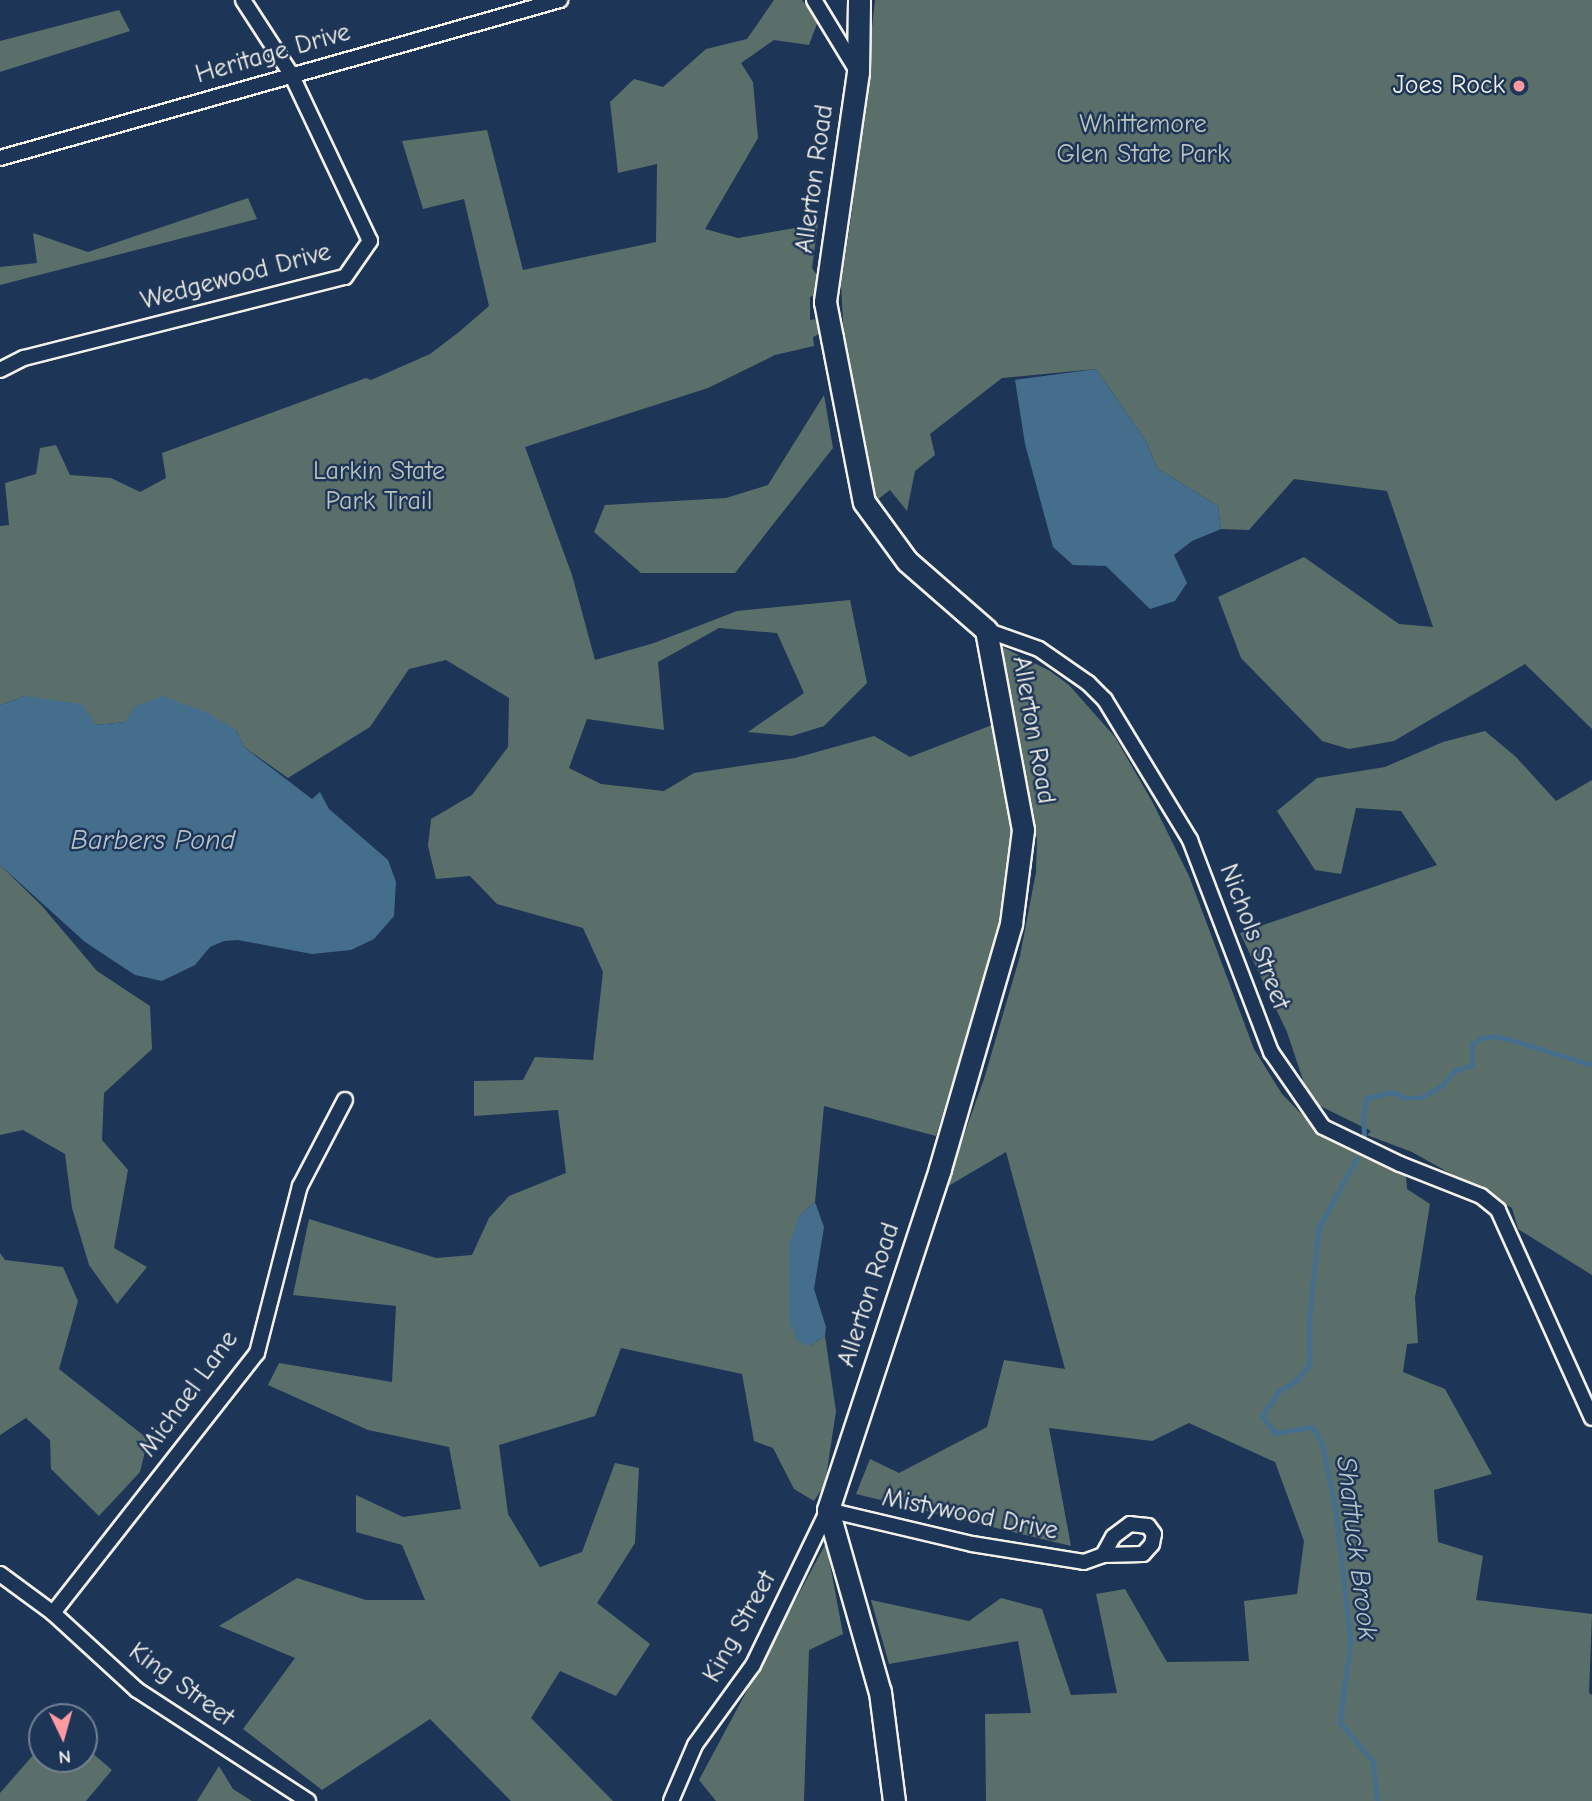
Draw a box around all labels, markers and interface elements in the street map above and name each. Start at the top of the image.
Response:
street label: Heritage Drive [192,17,354,91]
place label: Joes Rock [1393,70,1505,102]
marker: Joes Rock [1511,78,1527,94]
street label: Allerton Road [789,103,841,255]
park label: Whittemore Glen State Park [1056,109,1230,170]
street label: Wedgewood Drive [138,237,334,317]
park label: Larkin State Park Trail [313,456,445,518]
street label: Allerton Road [1005,654,1061,806]
water label: Barbers Pond [71,823,235,857]
street label: Nichols Street [1212,860,1296,1014]
street label: Allerton Road [831,1219,907,1371]
street label: Michael Lane [133,1325,245,1463]
water label: Shattuck Brook [1329,1454,1385,1642]
street label: Mistywood Drive [879,1483,1061,1547]
street label: King Street [697,1566,783,1688]
street label: King Street [122,1636,240,1734]
north arrow [28,1703,98,1773]
text: N [58,1745,72,1768]

